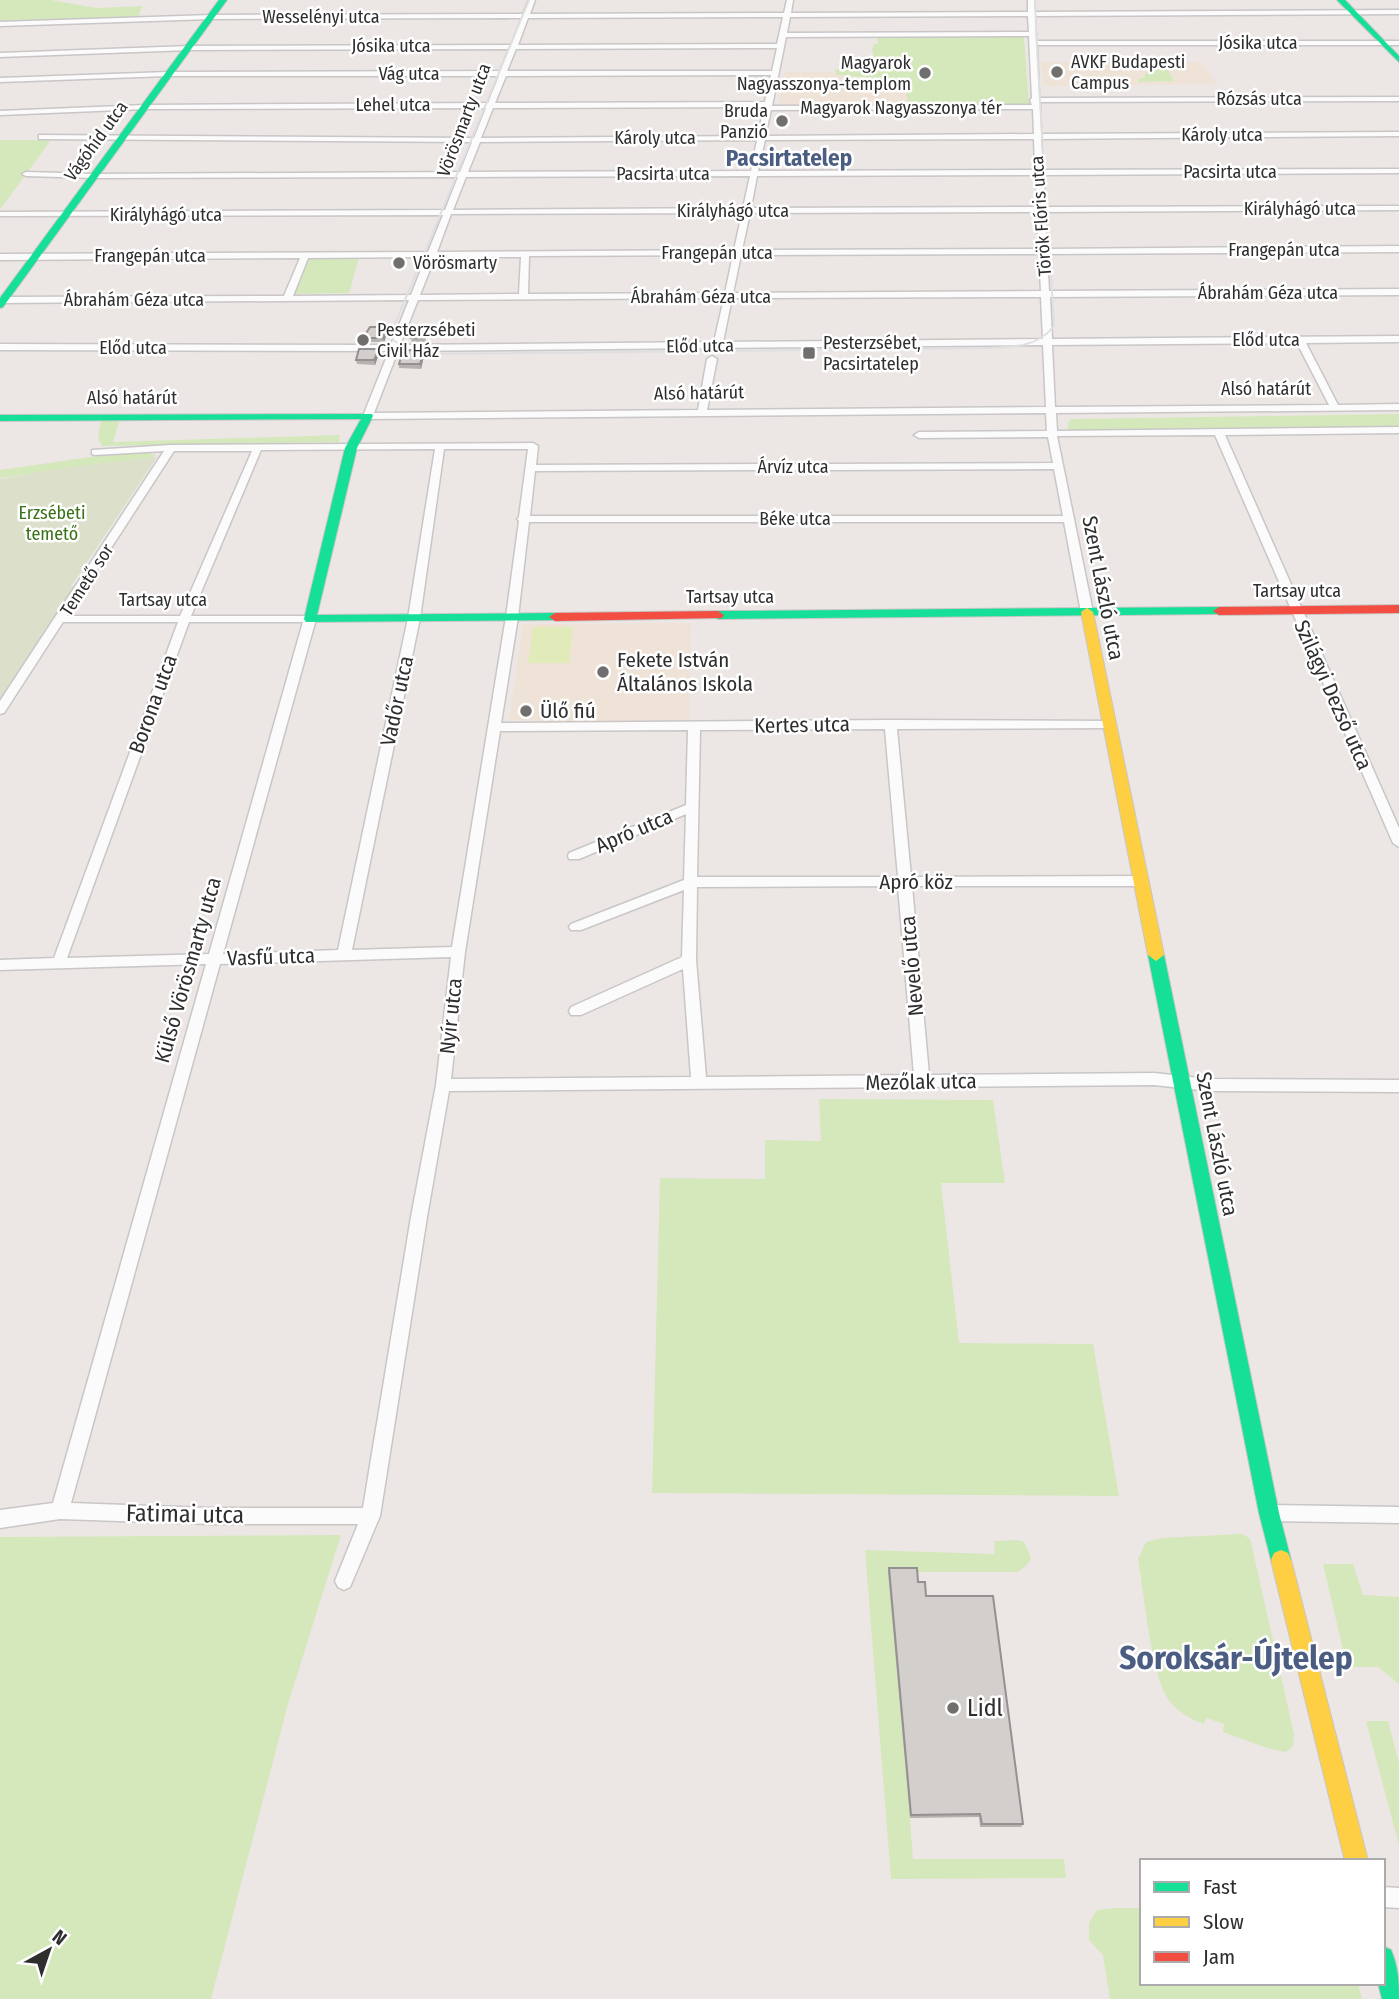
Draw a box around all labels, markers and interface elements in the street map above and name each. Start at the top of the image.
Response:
street label: Wesselényi utca [262,6,380,28]
street label: Jósika utca [1218,32,1298,54]
street label: Jósika utca [351,35,431,57]
place label: AVKF Budapesti Campus [1071,51,1185,94]
place label: Magyarok Nagyasszonya-templom [737,52,912,95]
street label: Vörösmarty utca [432,60,496,180]
street label: Vág utca [378,63,440,85]
marker: AVKF Budapesti Campus [1049,64,1065,80]
marker: Magyarok Nagyasszonya-templom [917,65,933,81]
street label: Rózsás utca [1216,88,1302,110]
street label: Lehel utca [355,94,431,116]
street label: Vágóhíd utca [59,96,133,185]
street label: Magyarok Nagyasszonya tér [800,97,1002,119]
place label: Bruda Panzió [720,100,768,143]
marker: Bruda Panzió [774,113,790,129]
street label: Károly utca [1181,124,1263,146]
street label: Károly utca [614,127,696,149]
district label: Pacsirtatelep [726,144,852,172]
street label: Török Flóris utca [1026,155,1056,277]
street label: Pacsirta utca [1183,161,1277,183]
street label: Pacsirta utca [616,163,710,185]
street label: Királyhágó utca [1244,198,1356,220]
street label: Királyhágó utca [677,200,789,222]
street label: Királyhágó utca [110,204,222,226]
street label: Frangepán utca [1228,239,1340,261]
street label: Frangepán utca [661,242,773,264]
street label: Frangepán utca [94,245,206,267]
place label: Vörösmarty [413,252,497,274]
marker: Vörösmarty [391,255,407,271]
street label: Ábrahám Géza utca [1198,281,1338,304]
street label: Ábrahám Géza utca [631,285,771,308]
street label: Ábrahám Géza utca [64,288,204,311]
place label: Pesterzsébeti Civil Ház [377,319,476,362]
street label: Előd utca [1232,329,1300,351]
marker: Pesterzsébeti Civil Ház [355,332,371,348]
place label: Pesterzsébet, Pacsirtatelep [823,332,921,375]
street label: Előd utca [666,334,734,358]
street label: Előd utca [99,337,167,359]
marker: Pesterzsébet, Pacsirtatelep [801,345,817,361]
street label: Alsó határút [1221,378,1311,400]
street label: Alsó határút [654,381,744,405]
street label: Alsó határút [87,387,177,409]
street label: Árvíz utca [757,455,829,478]
park label: Erzsébeti temető [19,502,85,545]
street label: Béke utca [759,508,831,530]
street label: Szent László utca [1076,514,1130,662]
street label: Temető sor [56,539,119,620]
street label: Tartsay utca [1253,580,1341,602]
street label: Tartsay utca [686,586,774,608]
street label: Tartsay utca [119,589,207,611]
street label: Szilágyi Dezső utca [1288,616,1378,774]
place label: Fekete István Általános Iskola [617,647,753,697]
street label: Borona utca [123,651,183,757]
street label: Vadőr utca [375,654,419,748]
marker: Fekete István Általános Iskola [595,664,611,680]
place label: Ülő fiú [540,698,596,724]
marker: Ülő fiú [518,703,534,719]
street label: Kertes utca [754,711,850,739]
street label: Apró utca [591,803,677,859]
street label: Apró köz [879,869,953,895]
street label: Külső Vörösmarty utca [149,874,227,1066]
street label: Nevelő utca [895,915,929,1017]
street label: Vasfű utca [227,942,315,972]
street label: Nyír utca [434,977,468,1055]
street label: Mezőlak utca [865,1068,977,1096]
street label: Szent László utca [1190,1070,1244,1218]
street label: Fatimai utca [126,1499,244,1529]
district label: Soroksár-Újtelep [1119,1637,1353,1678]
place label: Lidl [967,1694,1003,1722]
marker: Lidl [945,1700,961,1716]
legend [1140,1859,1385,1985]
text: Fast [1203,1874,1237,1900]
text: Slow [1203,1909,1244,1935]
north arrow [14,1915,84,1985]
text: N [48,1925,71,1950]
text: Jam [1203,1944,1235,1970]

